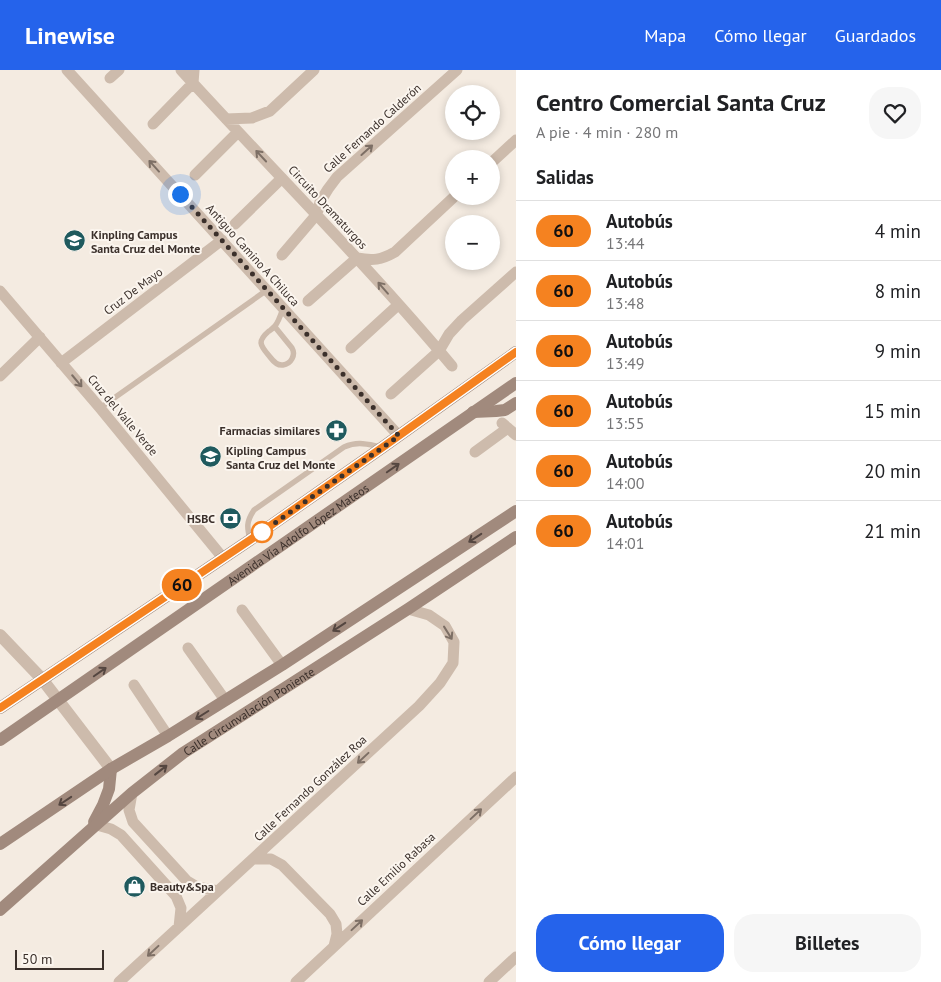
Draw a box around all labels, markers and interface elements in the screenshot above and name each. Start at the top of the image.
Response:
text: Linewise [25,20,115,51]
text: Mapa [644,24,686,47]
text: Cómo llegar [714,24,807,47]
text: Guardados [835,24,916,47]
street label: Calle Fernando Calderón [320,80,424,176]
map controls [445,85,500,270]
button: locate [445,85,500,140]
text: Centro Comercial Santa Cruz [536,87,826,118]
button: heart [869,87,921,139]
text: A pie · 4 min · 280 m [536,122,678,142]
one-way arrow [361,144,374,156]
one-way arrow [255,150,267,163]
button: + [445,150,500,205]
one-way arrow [148,160,160,173]
street label: Circuito Dramaturgos [285,162,371,252]
text: Salidas [536,165,594,189]
your location [168,182,193,207]
street label: Antiguo Camino A Chiluca [203,201,303,309]
text: Autobús [606,209,673,233]
button: − [445,215,500,270]
text: 60 [553,219,574,242]
text: 4 min [875,219,921,243]
place label: Kinpling Campus Santa Cruz del Monte [91,227,200,256]
school or university icon: Kinpling Campus Santa Cruz del Monte [63,229,87,253]
text: 13:44 [606,233,644,253]
street label: Cruz De Mayo [101,264,165,318]
text: Autobús [606,269,673,293]
text: 60 [553,279,574,302]
text: 8 min [875,279,921,303]
one-way arrow [378,282,389,295]
text: 13:48 [606,293,644,313]
text: Autobús [606,329,673,353]
text: 60 [553,339,574,362]
text: 9 min [875,339,921,363]
text: 13:49 [606,353,644,373]
street label: Cruz del Valle Verde [85,371,161,459]
one-way arrow [71,375,83,388]
text: Autobús [606,389,673,413]
text: 60 [553,399,574,422]
text: 15 min [864,399,921,423]
text: 13:55 [606,413,644,433]
pharmacy icon: Farmacias similares [324,418,348,442]
place label: Farmacias similares [220,423,320,438]
place label: Kipling Campus Santa Cruz del Monte [226,443,335,472]
school or university icon: Kipling Campus Santa Cruz del Monte [198,445,222,469]
text: Autobús [606,449,673,473]
text: 60 [553,459,574,482]
text: 20 min [864,459,921,483]
one-way arrow [385,463,399,473]
text: 14:00 [606,473,644,493]
street label: Avenida Via Adolfo López Mateos [224,480,371,588]
bank icon: HSBC [219,506,243,530]
text: Autobús [606,509,673,533]
place label: HSBC [187,511,215,526]
text: 60 [553,519,574,542]
text: 21 min [864,519,921,543]
unlabelled marker [251,521,273,543]
one-way arrow [469,533,483,543]
text: 14:01 [606,533,644,553]
line badge: 60 [160,569,204,601]
text: 60 [172,573,192,596]
one-way arrow [333,622,347,632]
one-way arrow [443,626,454,640]
street label: Calle Circunvalación Poniente [180,664,317,759]
one-way arrow [92,667,106,677]
one-way arrow [196,710,210,720]
street label: Calle Fernando González Roa [250,732,370,844]
one-way arrow [357,752,369,764]
one-way arrow [154,765,167,776]
one-way arrow [58,796,72,806]
one-way arrow [469,808,482,820]
street label: Calle Emilio Rabasa [354,829,438,909]
shop icon: Beauty&Spa [122,874,146,898]
place label: Beauty&Spa [150,879,214,894]
button: Cómo llegar [536,914,724,972]
button: Billetes [734,914,921,972]
one-way arrow [350,919,363,931]
one-way arrow [147,945,160,957]
scale bar [15,947,104,970]
text: 50 m [22,950,52,968]

